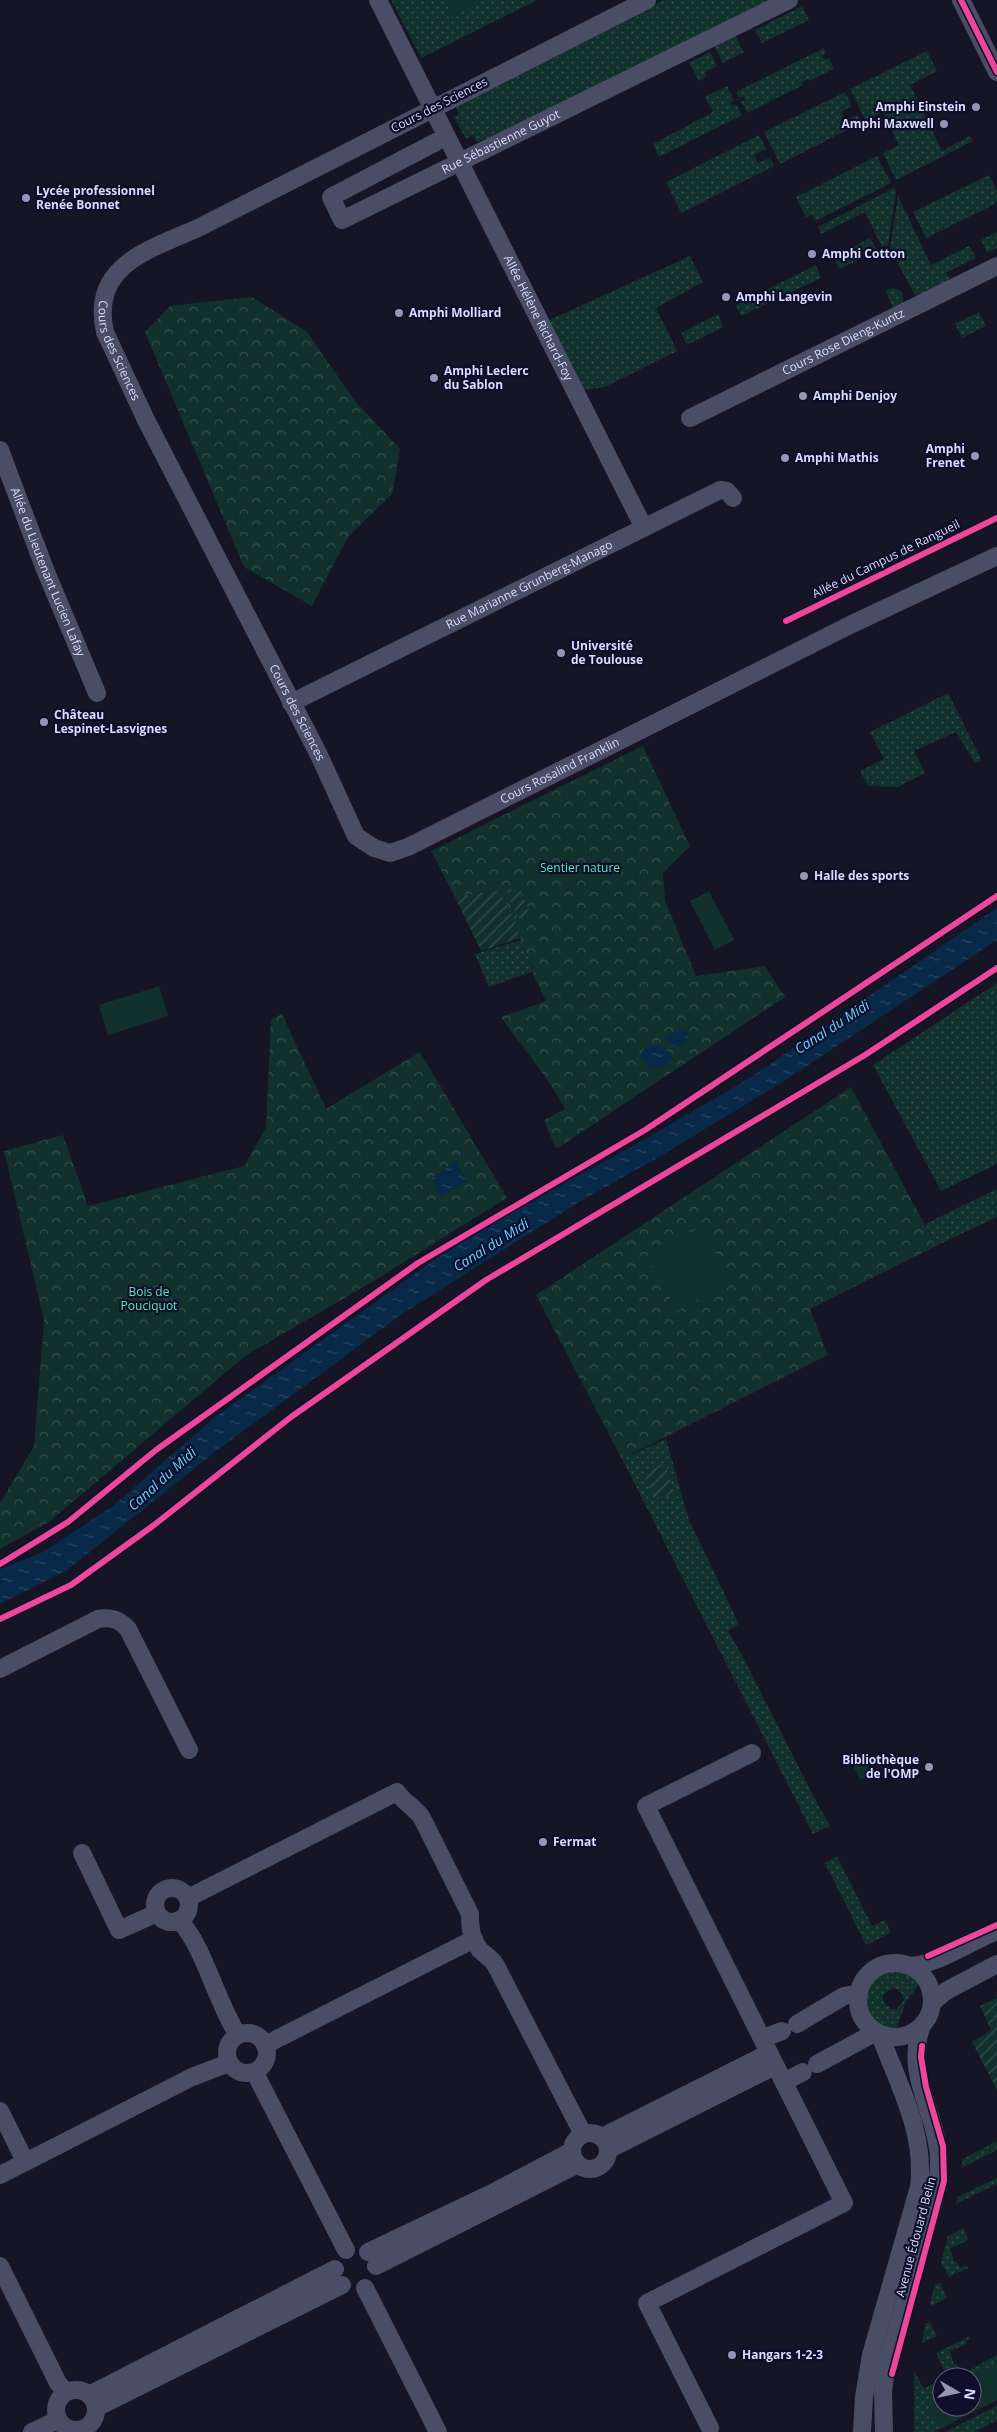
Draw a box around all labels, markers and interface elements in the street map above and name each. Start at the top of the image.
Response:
street label: Cours des Sciences [387,73,490,136]
place label: Amphi Einstein [876,98,966,115]
marker: Amphi Einstein [970,101,982,113]
street label: Rue Sébastienne Guyot [438,105,563,178]
place label: Amphi Maxwell [841,115,934,132]
marker: Amphi Maxwell [938,118,950,130]
place label: Lycée professionnel Renée Bonnet [36,182,155,213]
marker: Lycée professionnel Renée Bonnet [20,192,32,204]
place label: Amphi Cotton [822,245,905,262]
marker: Amphi Cotton [806,248,818,260]
street label: Allée Hélène Richard-Foy [500,252,578,384]
place label: Amphi Langevin [736,288,832,305]
marker: Amphi Langevin [720,291,732,303]
street label: Cours des Sciences [95,299,145,403]
place label: Amphi Molliard [409,304,501,321]
street label: Cours Rose Dieng-Kuntz [779,304,907,379]
marker: Amphi Molliard [393,307,405,319]
place label: Amphi Leclerc du Sablon [444,362,529,393]
marker: Amphi Leclerc du Sablon [428,372,440,384]
place label: Amphi Denjoy [813,387,897,404]
marker: Amphi Denjoy [797,390,809,402]
place label: Amphi Frenet [926,440,965,471]
place label: Amphi Mathis [795,449,879,466]
marker: Amphi Frenet [969,450,981,462]
marker: Amphi Mathis [779,452,791,464]
street label: Allée du Lieutenant Lucien Lafay [7,485,90,660]
street label: Allée du Campus de Rangueil [809,515,962,602]
street label: Rue Marianne Grunberg-Manago [443,536,615,633]
place label: Université de Toulouse [571,637,643,668]
marker: Université de Toulouse [555,647,567,659]
street label: Cours des Sciences [266,661,330,764]
place label: Château Lespinet-Lasvignes [54,706,167,737]
marker: Château Lespinet-Lasvignes [38,716,50,728]
street label: Cours Rosalind Franklin [497,733,622,807]
park label: Sentier nature [540,859,620,876]
place label: Halle des sports [814,867,909,884]
marker: Halle des sports [798,870,810,882]
water label: Canal du Midi [791,995,873,1058]
water label: Canal du Midi [449,1213,533,1275]
park label: Bois de Pouciquot [121,1283,177,1314]
water label: Canal du Midi [123,1442,200,1514]
place label: Bibliothèque de l'OMP [842,1751,919,1782]
marker: Bibliothèque de l'OMP [923,1761,935,1773]
place label: Fermat [553,1833,596,1850]
marker: Fermat [537,1836,549,1848]
street label: Avenue Édouard Belin [891,2175,940,2299]
place label: Hangars 1-2-3 [742,2346,823,2363]
marker: Hangars 1-2-3 [726,2349,738,2361]
north arrow [932,2367,982,2417]
text: N [960,2387,981,2401]

